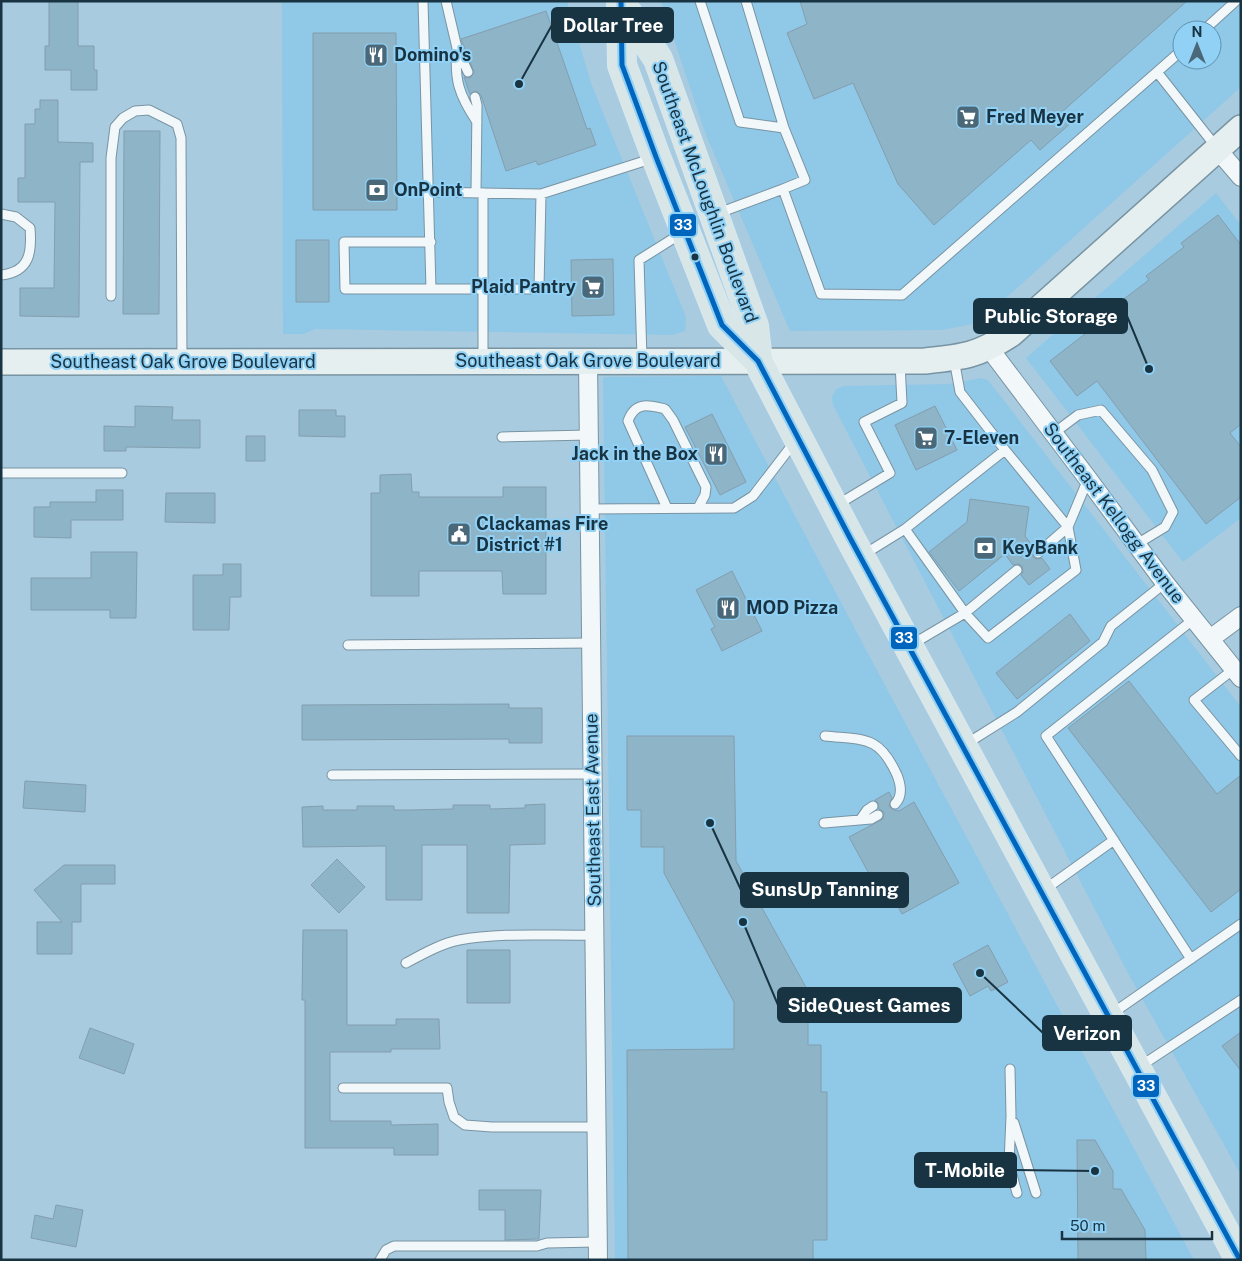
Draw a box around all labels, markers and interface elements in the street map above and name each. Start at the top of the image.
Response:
callout: Dollar Tree [552,8,673,42]
text: Dollar Tree [563,14,663,36]
north arrow [1172,20,1222,70]
text: N [1192,24,1202,40]
restaurant icon: Domino's [363,42,389,68]
place label: Domino's [394,44,471,65]
street label: Southeast McLoughlin Boulevard [648,58,763,326]
supermarket icon: Fred Meyer [955,104,981,130]
place label: Fred Meyer [986,106,1084,127]
bank icon: OnPoint [364,177,390,203]
place label: OnPoint [394,179,463,200]
line badge: 33 [669,213,697,237]
text: 33 [674,217,692,233]
unlabelled marker [690,252,700,262]
supermarket icon: Plaid Pantry [580,274,606,300]
place label: Plaid Pantry [471,276,576,297]
callout: Public Storage [974,299,1127,333]
text: Public Storage [984,305,1118,327]
street label: Southeast Oak Grove Boulevard [455,350,721,371]
street label: Southeast Oak Grove Boulevard [50,351,316,372]
street label: Southeast Kellogg Avenue [1040,418,1189,607]
supermarket icon: 7-Eleven [913,425,939,451]
place label: 7-Eleven [944,427,1019,448]
restaurant icon: Jack in the Box [703,441,729,467]
place label: Jack in the Box [571,443,698,464]
place label: Clackamas Fire District #1 [476,513,608,555]
public building icon: Clackamas Fire District #1 [446,521,472,547]
bank icon: KeyBank [972,535,998,561]
place label: KeyBank [1002,537,1079,558]
restaurant icon: MOD Pizza [715,595,741,621]
place label: MOD Pizza [746,597,838,618]
line badge: 33 [890,626,918,650]
text: 33 [895,630,913,646]
street label: Southeast East Avenue [580,713,605,907]
callout: SunsUp Tanning [741,873,908,907]
text: SunsUp Tanning [751,878,899,900]
callout: SideQuest Games [778,988,961,1022]
text: SideQuest Games [788,994,950,1016]
callout: Verizon [1043,1016,1131,1050]
text: Verizon [1053,1022,1121,1044]
line badge: 33 [1132,1074,1160,1098]
text: 33 [1137,1078,1155,1094]
callout: T-Mobile [915,1153,1016,1187]
text: T-Mobile [925,1159,1005,1181]
scale bar [1062,1208,1212,1240]
text: 50 m [1070,1217,1105,1234]

